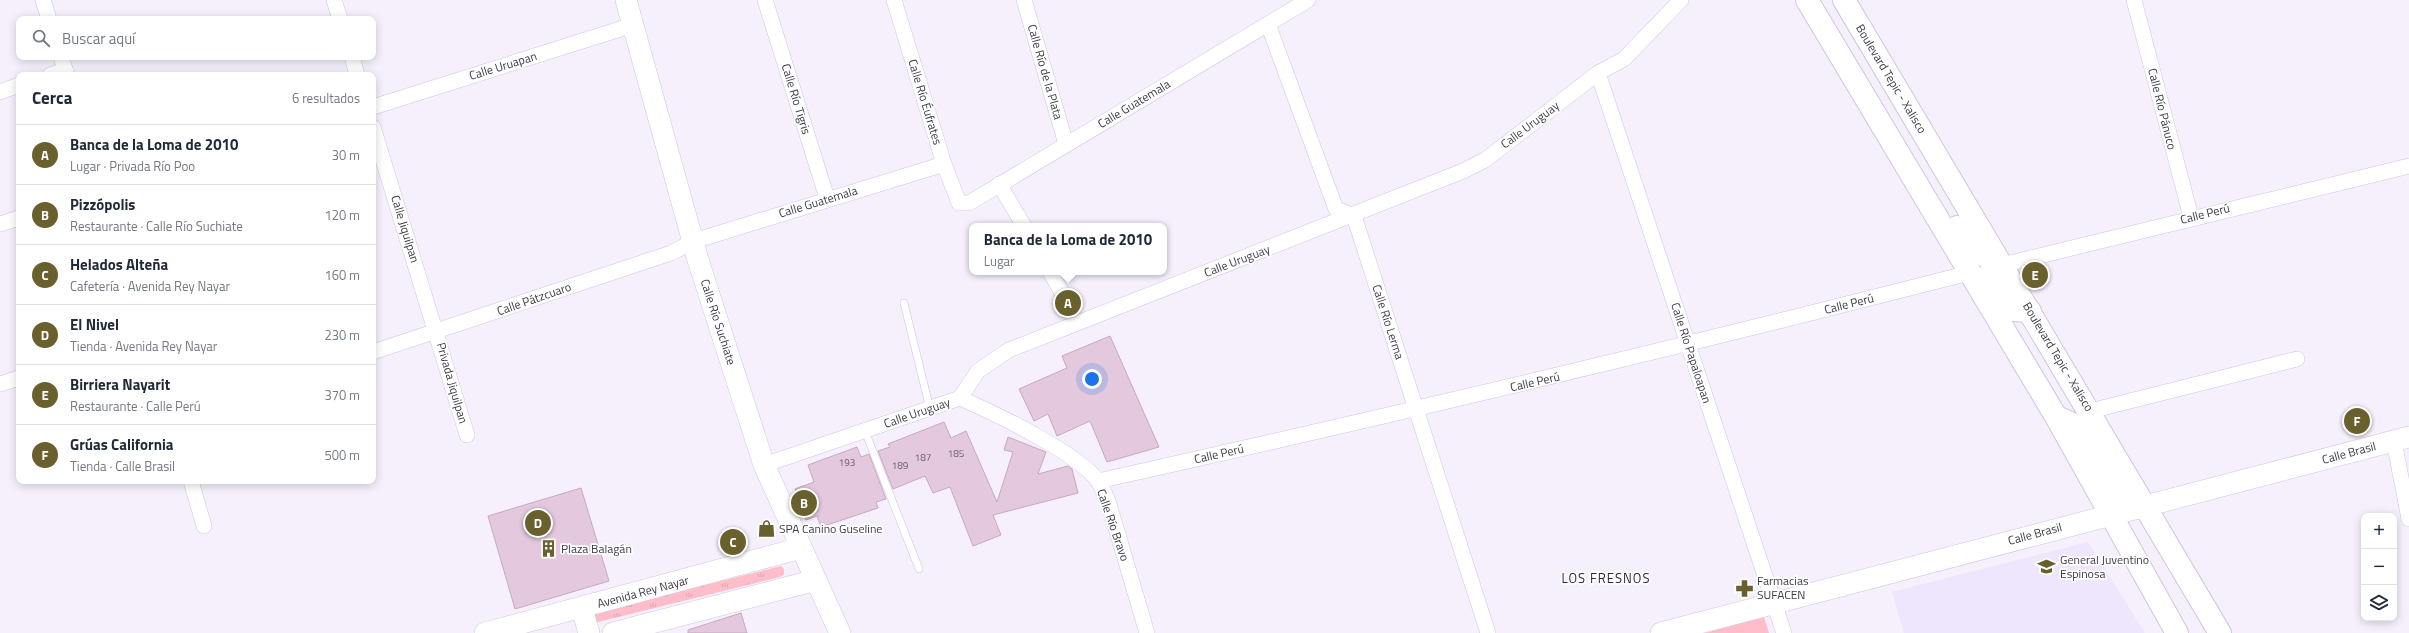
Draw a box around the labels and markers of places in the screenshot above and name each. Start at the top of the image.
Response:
pin: E [2022,260,2048,290]
pin: A [1055,288,1081,318]
pin: F [2344,406,2370,436]
pin: B [791,488,817,518]
pin: D [525,508,551,538]
shop icon: SPA Canino Guseline [756,519,776,539]
place label: SPA Canino Guseline [779,519,882,538]
pin: C [720,527,746,557]
building icon: Plaza Balagán [538,539,558,559]
place label: Plaza Balagán [561,539,632,558]
place label: General Juventino Espinosa [2060,550,2149,583]
school or university icon: General Juventino Espinosa [2037,557,2057,577]
place label: Farmacias SUFACEN [1757,571,1809,604]
pharmacy icon: Farmacias SUFACEN [1734,578,1754,598]

